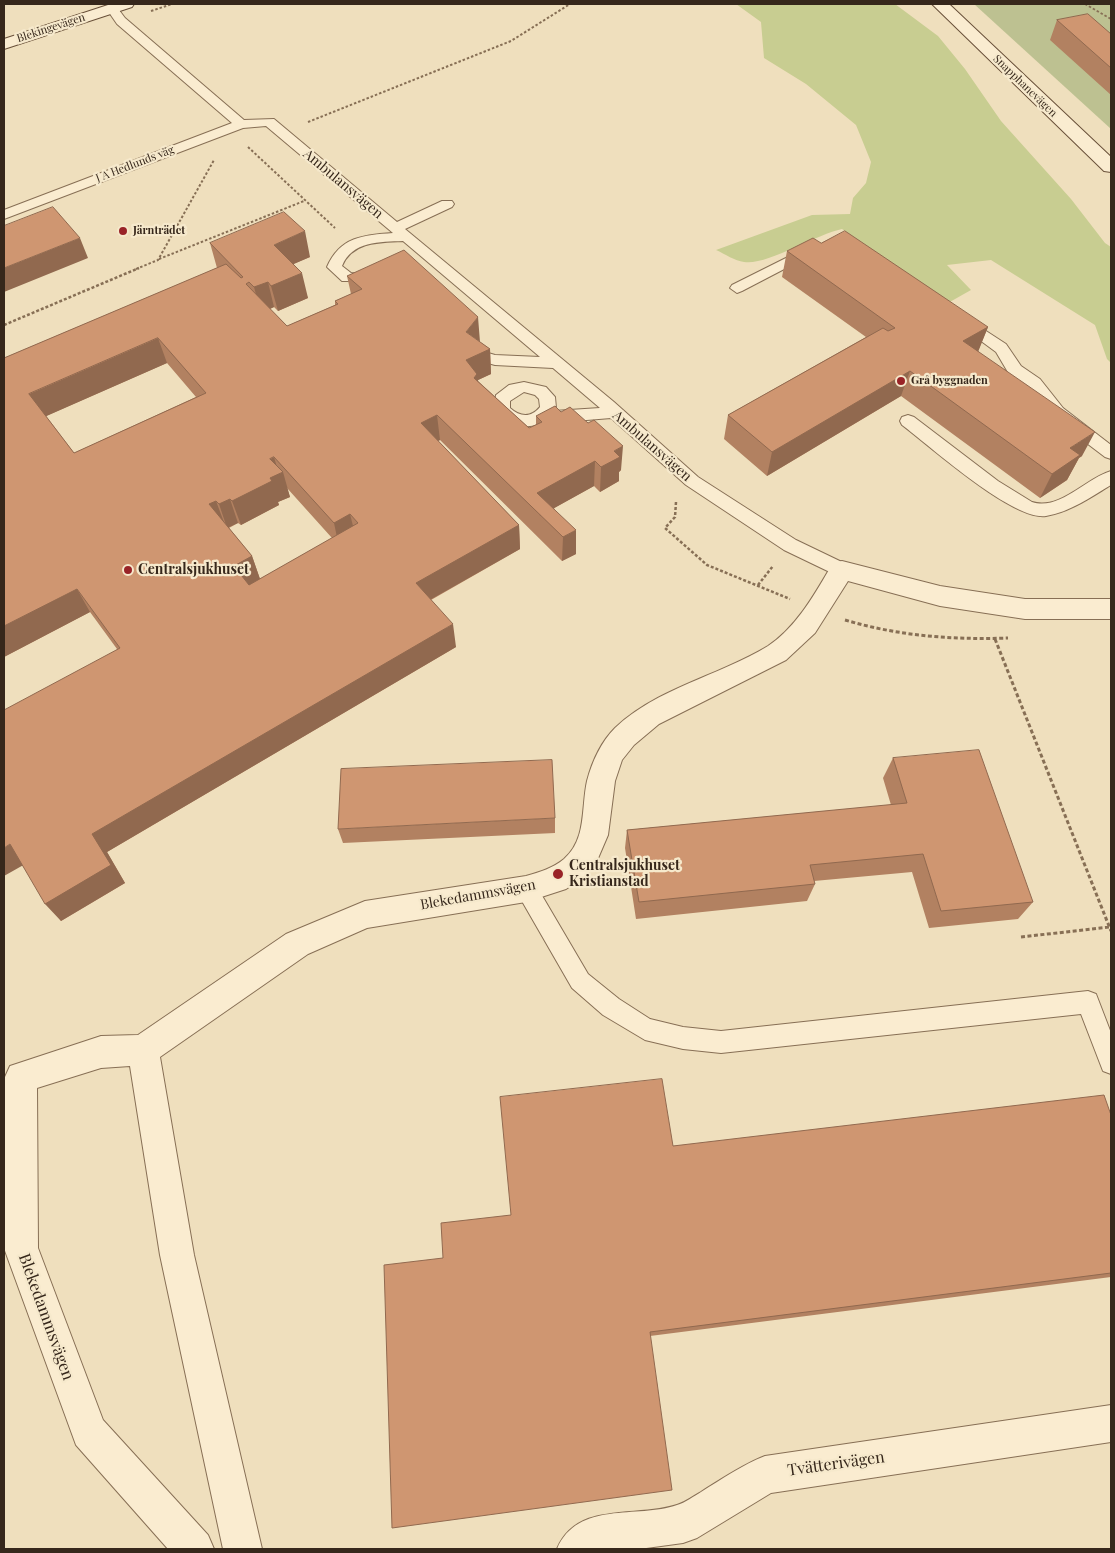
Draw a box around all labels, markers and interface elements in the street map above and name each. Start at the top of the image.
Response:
street label: Blekingevägen [15,11,87,45]
street label: Snapphanevägen [990,52,1060,120]
street label: J A Hedlunds väg [94,143,176,185]
street label: Ambulansvägen [300,146,386,222]
place label: Järnträdet [133,224,185,238]
marker: Järnträdet [117,225,129,237]
place label: Grå byggnaden [911,374,988,388]
marker: Grå byggnaden [895,375,907,387]
street label: Ambulansvägen [609,407,695,485]
place label: Centralsjukhuset [138,562,249,578]
marker: Centralsjukhuset [122,564,134,576]
place label: Centralsjukhuset Kristianstad [569,858,680,890]
marker: Centralsjukhuset Kristianstad [551,867,565,881]
street label: Blekedammsvägen [419,877,537,913]
street label: Blekedammsvägen [14,1251,78,1383]
street label: Tvätterivägen [786,1448,886,1480]

